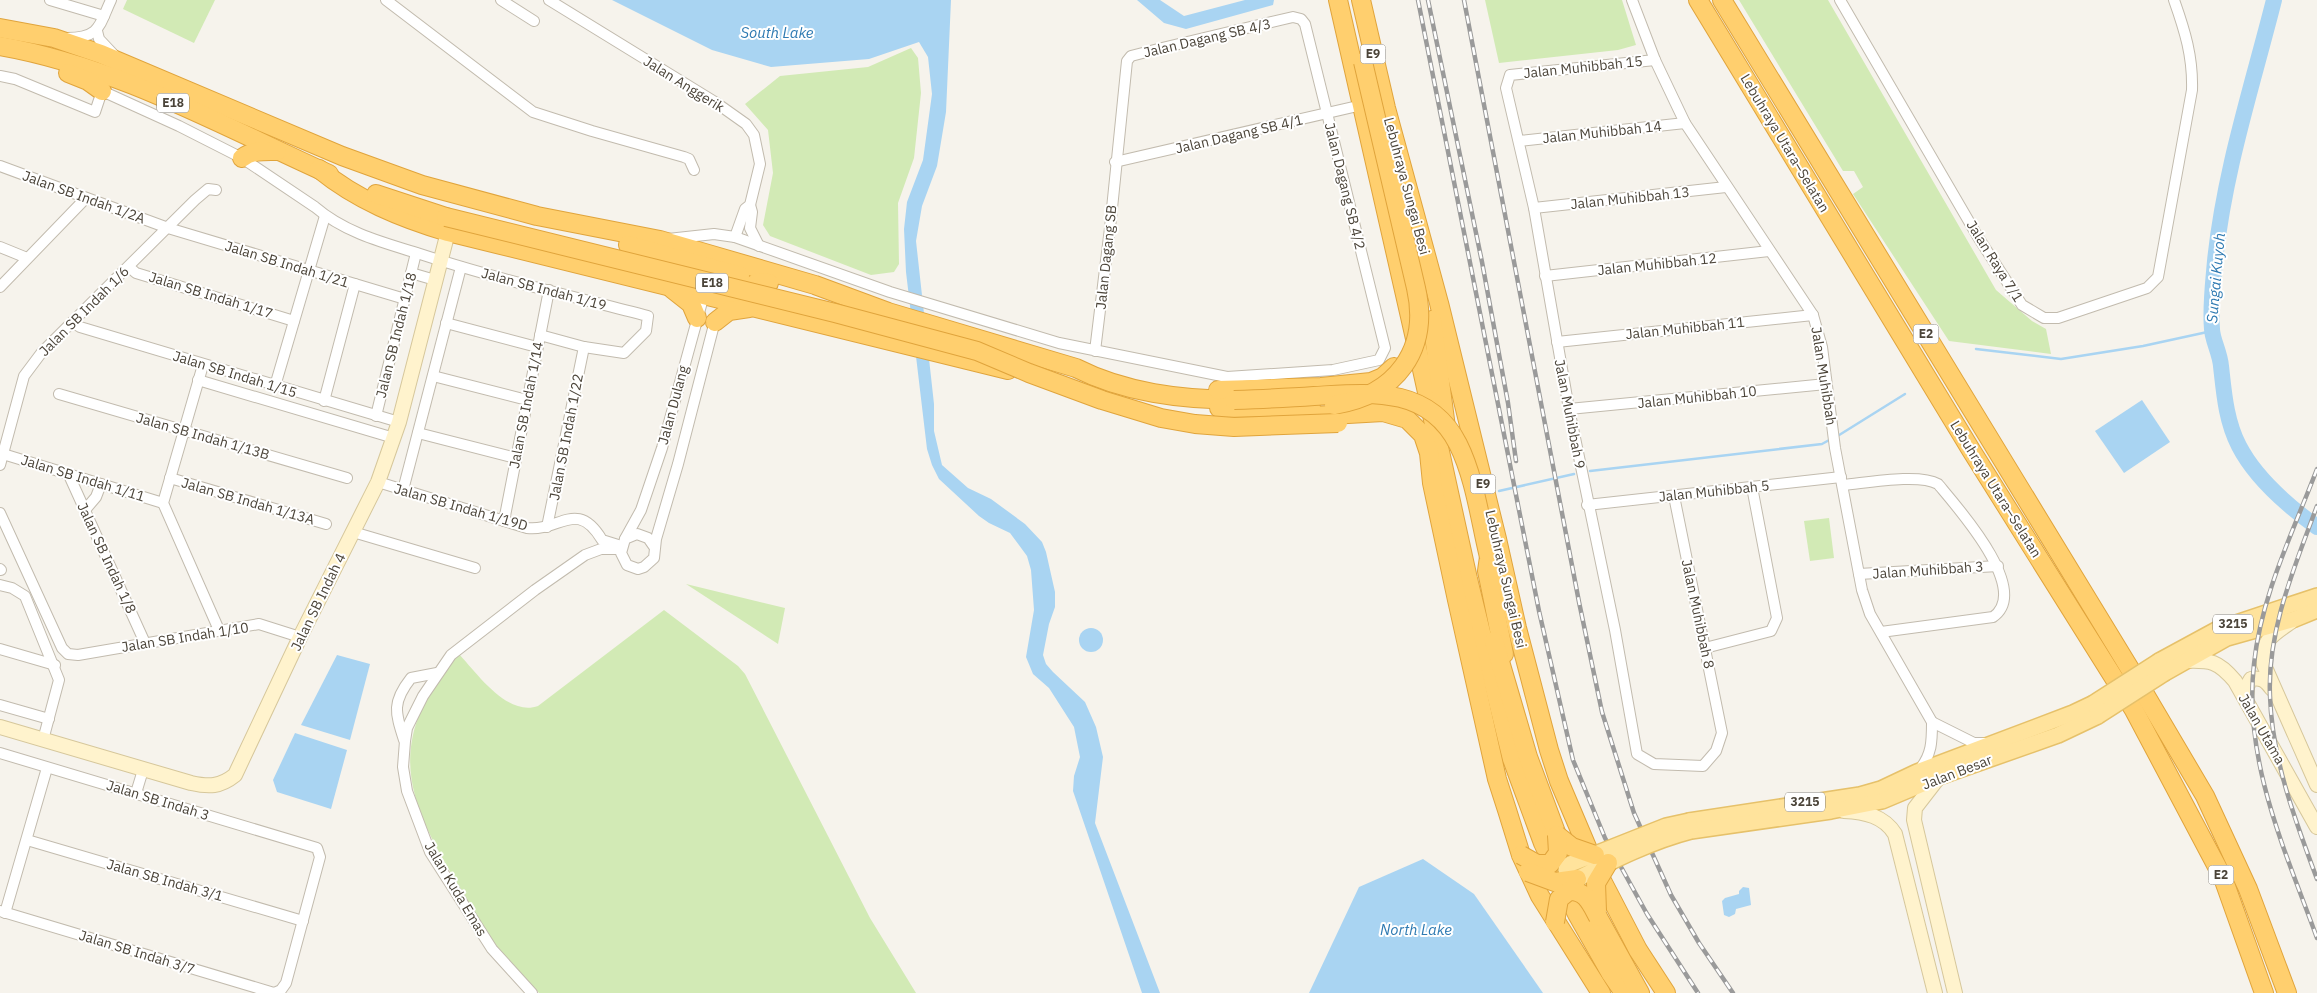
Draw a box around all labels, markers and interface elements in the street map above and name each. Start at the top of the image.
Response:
street label: Jalan Dagang SB 4/3 [1142,15,1272,61]
water label: South Lake [740,23,814,42]
road number: E9 [1360,44,1386,64]
street label: Jalan Anggerik [640,52,729,116]
street label: Jalan Muhibbah 15 [1523,52,1643,82]
street label: Lebuhraya Utara–Selatan [1736,70,1834,216]
road number: E18 [157,94,189,112]
street label: Jalan Dagang SB 4/1 [1174,111,1304,157]
street label: Lebuhraya Sungai Besi [1380,115,1434,257]
street label: Jalan Muhibbah 14 [1542,117,1662,147]
street label: Jalan Dagang SB 4/2 [1321,121,1369,251]
street label: Jalan SB Indah 1/2A [20,166,148,228]
street label: Jalan Muhibbah 13 [1570,183,1690,213]
street label: Jalan Dagang SB [1092,204,1120,310]
street label: Jalan Raya 7/1 [1963,217,2027,305]
water label: Sungai Kuyoh [2202,232,2229,324]
street label: Jalan SB Indah 1/21 [223,237,351,291]
street label: Jalan Muhibbah 12 [1597,249,1717,279]
street label: Jalan SB Indah 1/6 [35,262,133,360]
street label: Jalan SB Indah 1/19 [480,264,608,314]
street label: Jalan SB Indah 1/17 [147,268,275,322]
street label: Jalan SB Indah 1/18 [372,270,420,400]
road number: E18 [696,274,728,292]
street label: Jalan Muhibbah 11 [1625,313,1745,343]
road number: E2 [1914,324,1938,344]
street label: Jalan Muhibbah [1807,325,1841,427]
street label: Jalan SB Indah 1/14 [505,340,547,470]
street label: Jalan SB Indah 1/15 [171,347,299,401]
street label: Jalan Muhibbah 9 [1551,358,1589,470]
street label: Jalan Dulang [654,363,692,447]
street label: Jalan SB Indah 1/22 [545,372,587,502]
street label: Jalan Muhibbah 10 [1637,382,1757,412]
street label: Jalan SB Indah 1/13B [134,408,272,464]
street label: Lebuhraya Utara–Selatan [1946,417,2046,561]
street label: Jalan SB Indah 1/11 [19,451,147,505]
street label: Jalan SB Indah 1/13A [179,473,317,529]
road number: E9 [1470,474,1496,494]
street label: Jalan Muhibbah 5 [1658,476,1770,506]
street label: Jalan SB Indah 1/19D [392,479,530,535]
street label: Jalan SB Indah 1/8 [73,500,141,616]
street label: Lebuhraya Sungai Besi [1481,508,1531,650]
street label: Jalan SB Indah 4 [287,550,349,654]
street label: Jalan Muhibbah 3 [1872,557,1984,583]
street label: Jalan Muhibbah 8 [1678,558,1718,670]
road number: 3215 [2213,614,2253,634]
street label: Jalan SB Indah 1/10 [120,618,250,656]
street label: Jalan Utama [2235,690,2290,768]
street label: Jalan Besar [1920,750,1994,794]
street label: Jalan SB Indah 3 [104,776,212,824]
road number: 3215 [1785,792,1825,812]
street label: Jalan Kuda Emas [421,838,491,940]
street label: Jalan SB Indah 3/1 [105,855,225,905]
road number: E2 [2208,866,2234,884]
water label: North Lake [1380,920,1452,939]
street label: Jalan SB Indah 3/7 [77,926,197,978]

